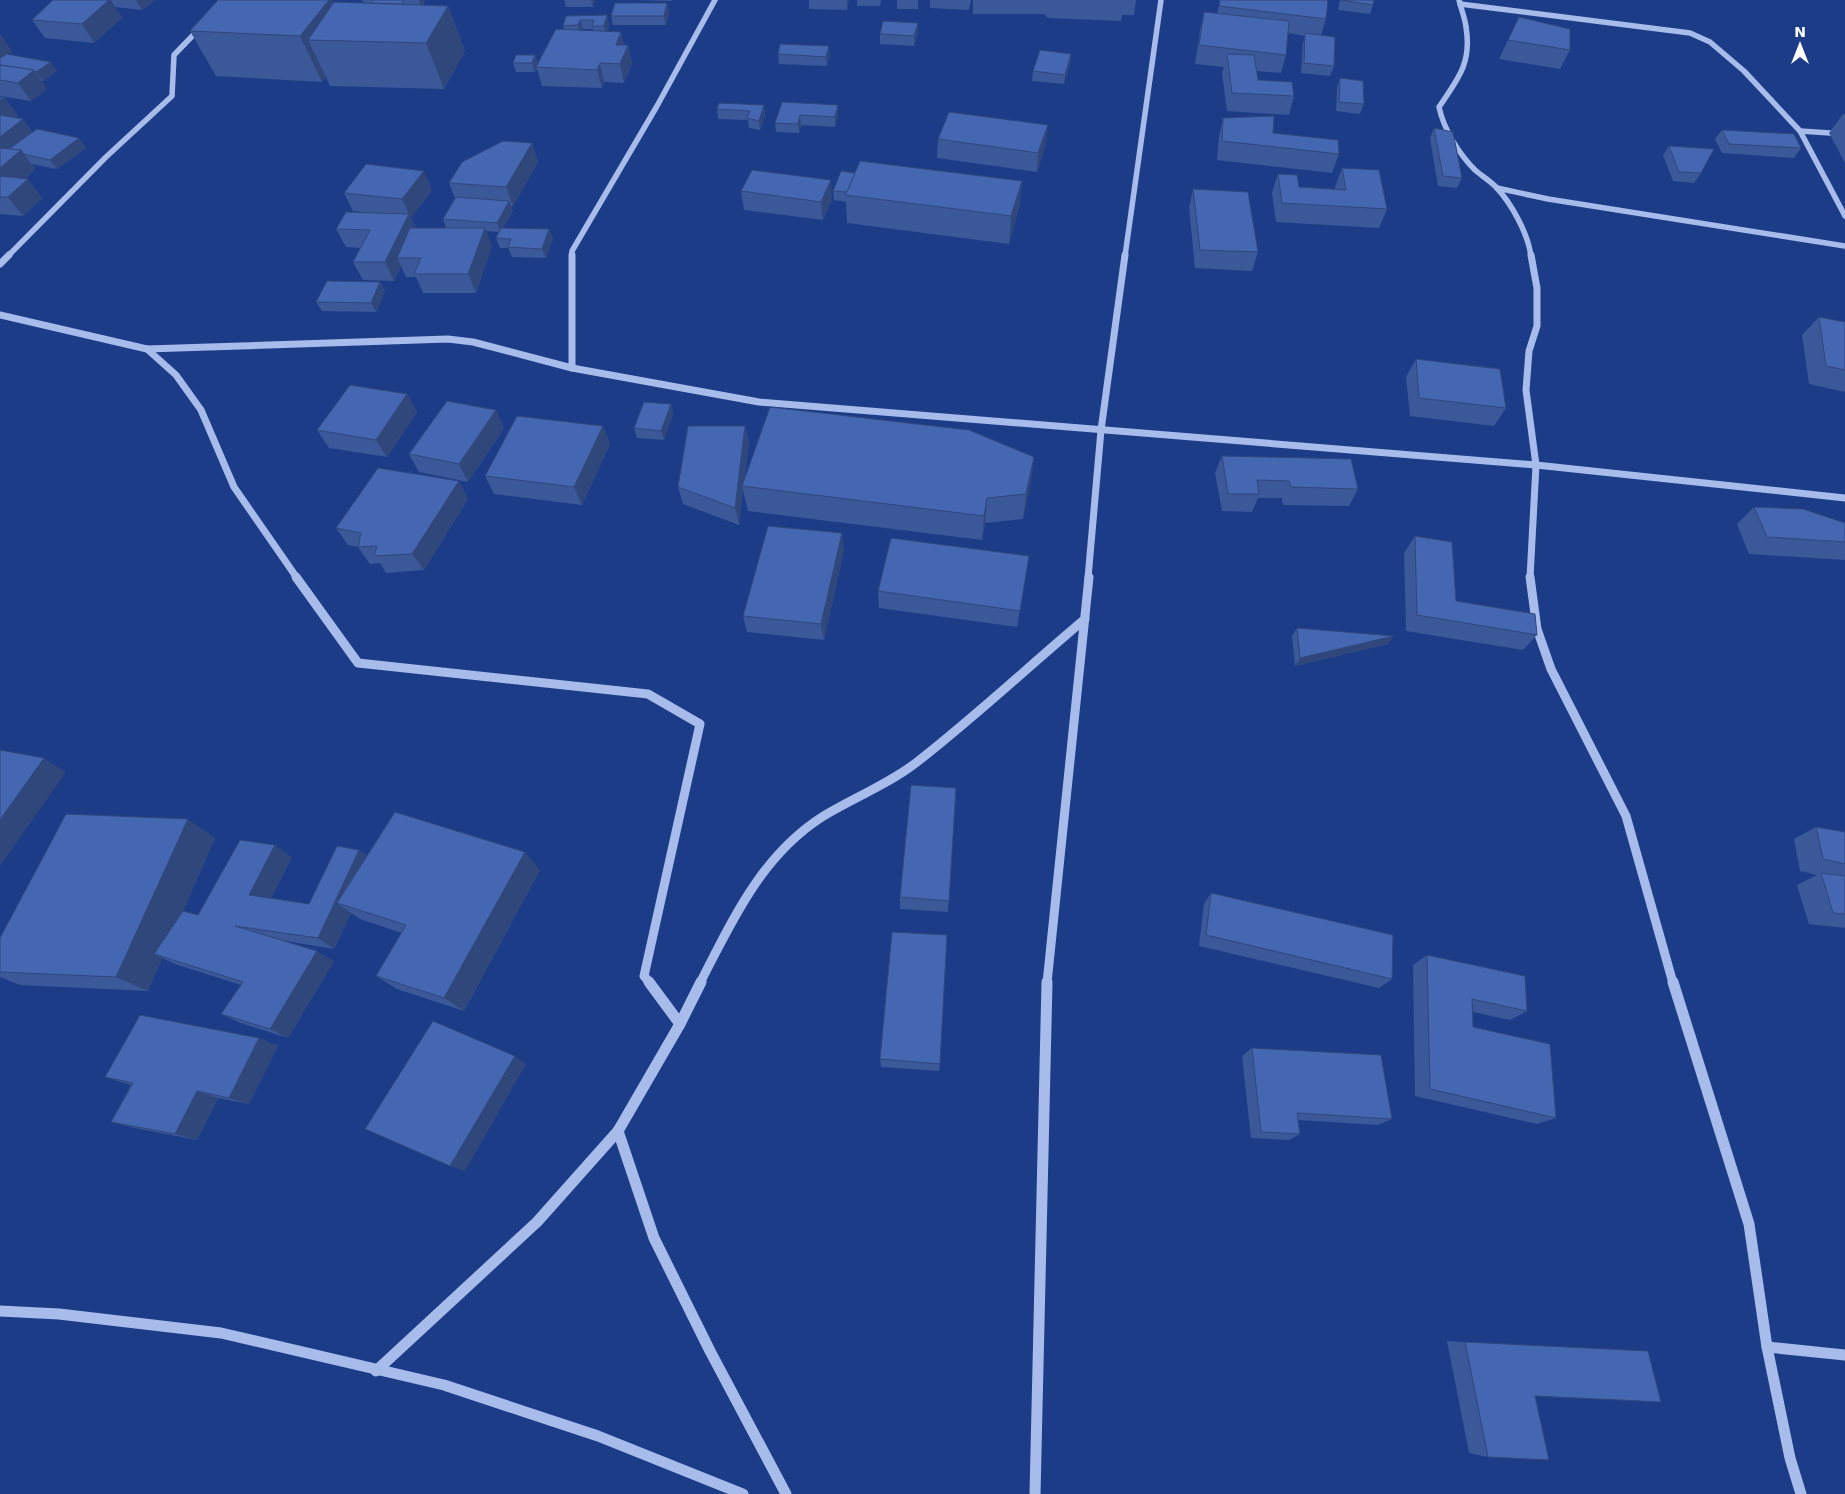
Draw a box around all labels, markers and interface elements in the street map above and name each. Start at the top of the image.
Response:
north arrow [1775,20,1825,70]
text: N [1794,24,1806,40]

